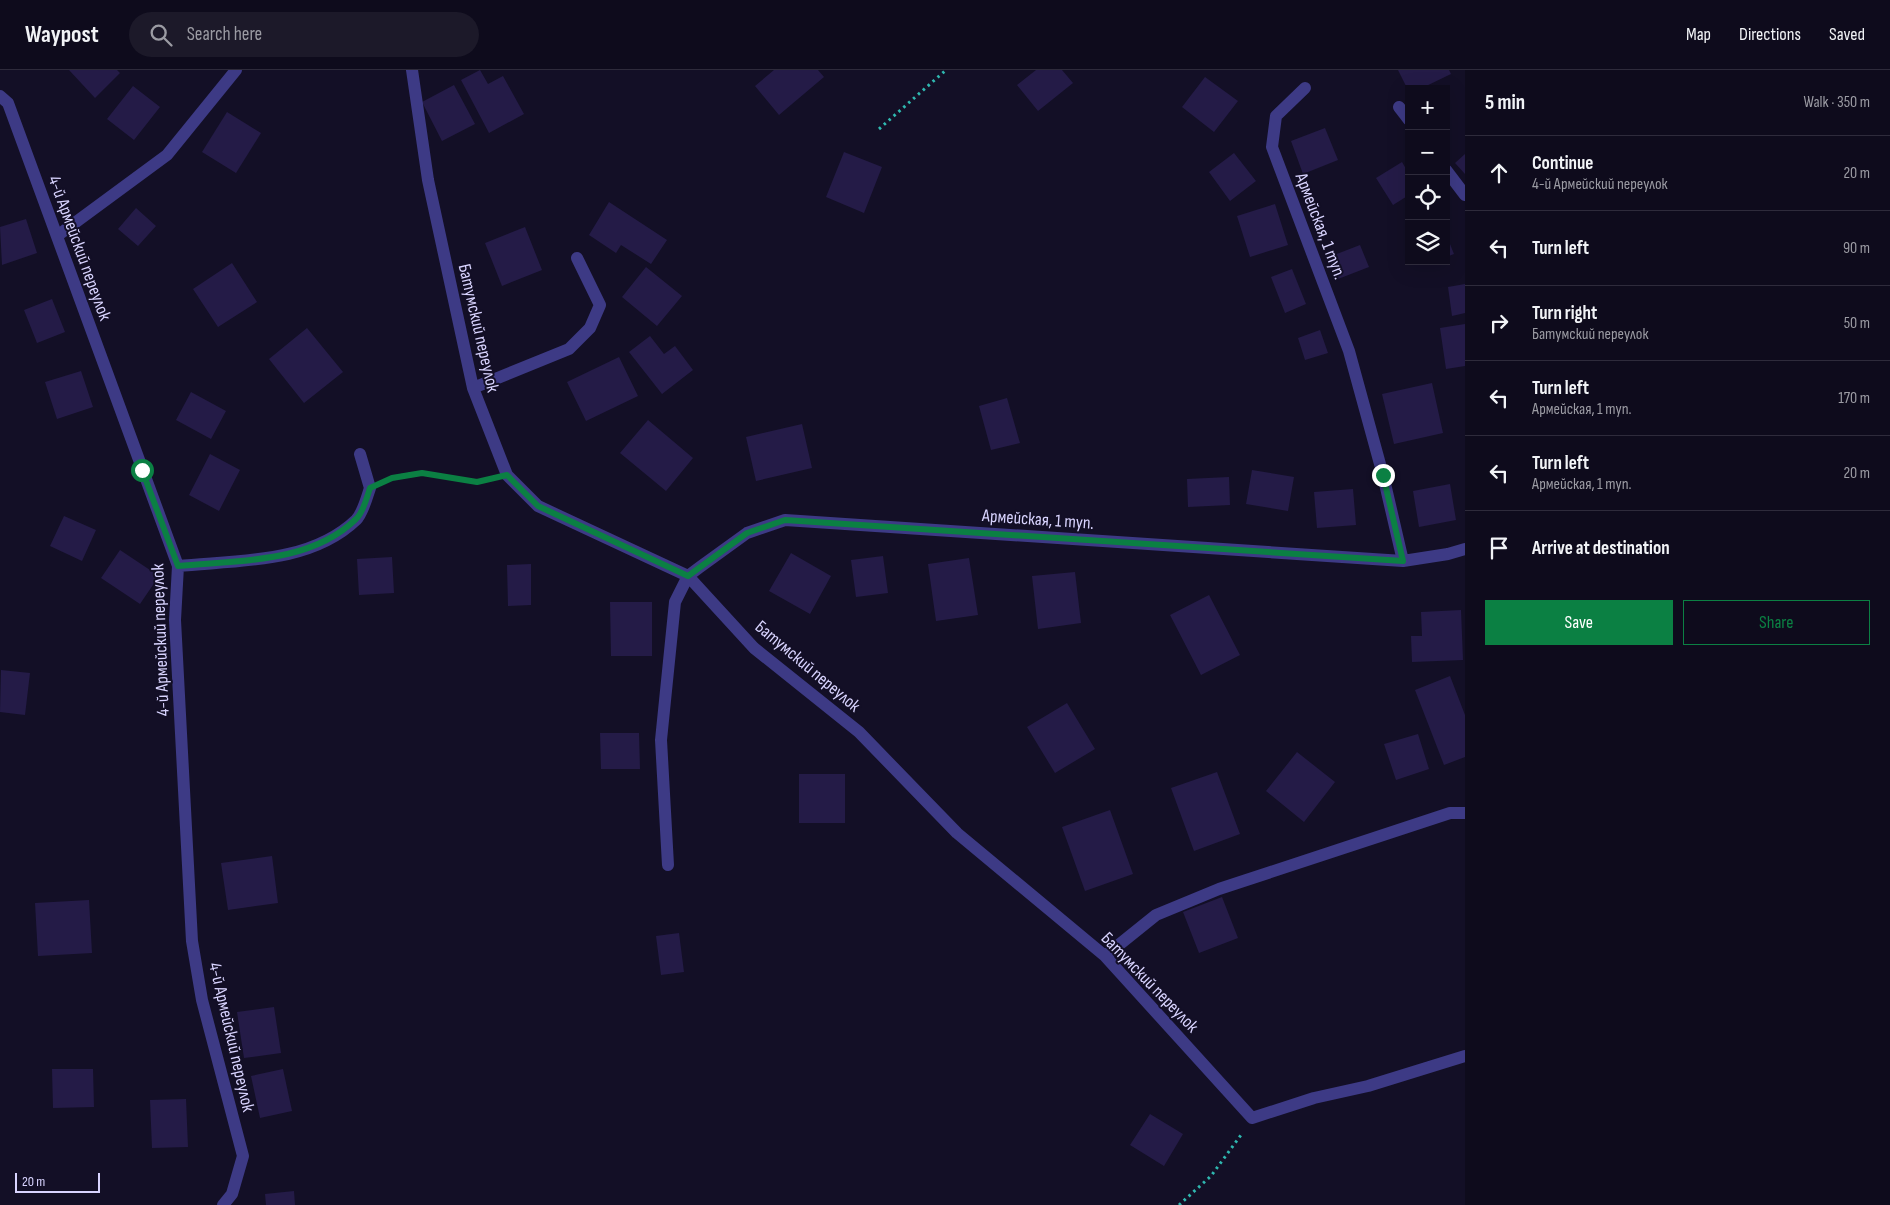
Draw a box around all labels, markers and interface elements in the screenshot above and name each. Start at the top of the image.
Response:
search box [129,12,479,57]
text: Waypost [25,20,99,49]
icon: search [147,21,175,49]
text: Search here [187,23,262,46]
text: Map [1686,24,1711,45]
text: Directions [1739,24,1801,45]
text: Saved [1829,24,1865,45]
map controls [1405,85,1450,265]
button: + [1405,85,1450,130]
text: 5 min [1485,90,1525,115]
text: Walk · 350 m [1803,93,1870,112]
button: − [1405,130,1450,175]
text: Continue [1532,152,1593,175]
icon: ahead [1485,159,1513,187]
text: 20 m [1843,164,1870,183]
street label: Армейская, 1 туп. [1290,169,1350,282]
street label: 4-й Армейский переулок [44,173,116,324]
button: locate [1405,175,1450,220]
text: 4-й Армейский переулок [1532,175,1668,194]
button: layers [1405,220,1450,265]
icon: left [1485,234,1513,262]
text: Turn left [1532,237,1589,260]
text: 90 m [1843,239,1870,258]
street label: Батумский переулок [454,262,504,394]
text: Turn right [1532,302,1597,325]
icon: right [1485,309,1513,337]
text: 50 m [1844,314,1870,333]
text: Батумский переулок [1532,325,1648,344]
text: Turn left [1532,377,1589,400]
icon: left [1485,384,1513,412]
text: 170 m [1838,389,1870,408]
text: Армейская, 1 туп. [1532,400,1632,419]
text: Turn left [1532,452,1589,475]
route start [131,459,154,482]
icon: left [1485,459,1513,487]
route end [1372,464,1395,487]
text: 20 m [1843,464,1870,483]
text: Армейская, 1 туп. [1532,475,1632,494]
street label: Армейская, 1 туп. [980,505,1095,534]
icon: arrive [1485,534,1513,562]
text: Arrive at destination [1532,537,1670,560]
street label: 4-й Армейский переулок [147,563,174,717]
button: Save [1485,600,1673,645]
button: Share [1683,600,1870,645]
street label: Батумский переулок [751,616,865,717]
street label: Батумский переулок [1097,928,1203,1037]
street label: 4-й Армейский переулок [204,960,259,1114]
scale bar [15,1170,100,1193]
text: 20 m [22,1173,45,1190]

